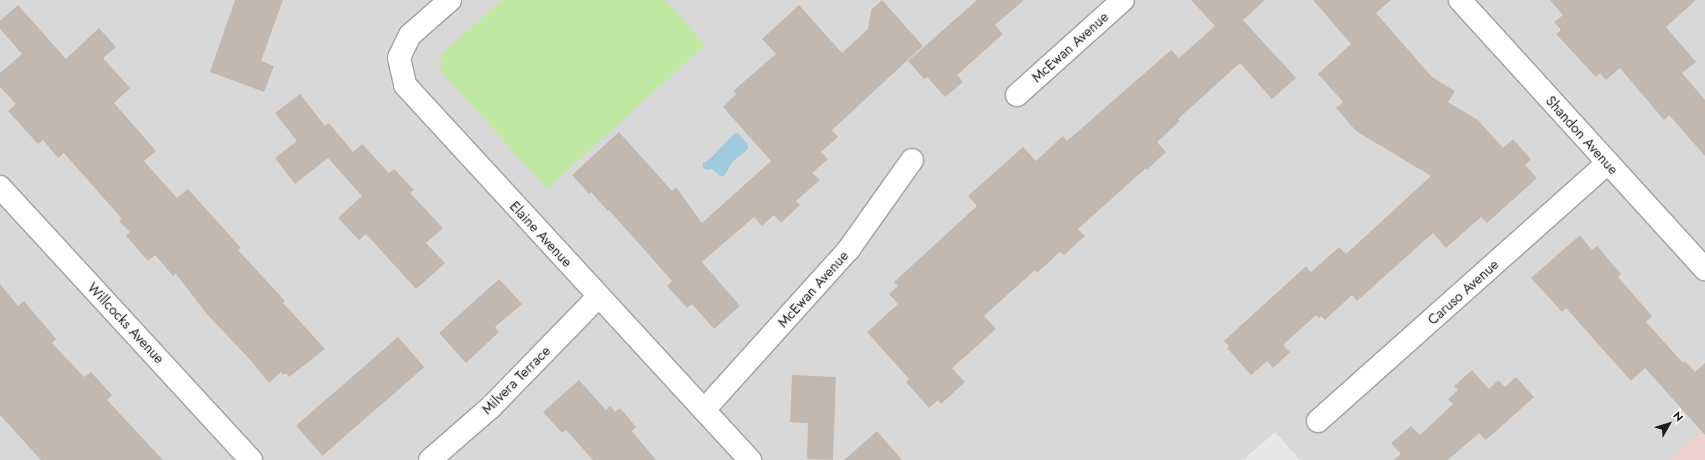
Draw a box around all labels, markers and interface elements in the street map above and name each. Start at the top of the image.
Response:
street label: McEwan Avenue [1028,8,1112,86]
street label: Shandon Avenue [1542,92,1622,178]
street label: Elaine Avenue [506,198,576,270]
street label: McEwan Avenue [774,247,852,331]
street label: Caruso Avenue [1424,256,1502,328]
street label: Willcocks Avenue [84,279,168,367]
street label: Milvera Terrace [478,342,554,418]
north arrow [1649,404,1689,444]
text: N [1669,408,1687,425]

